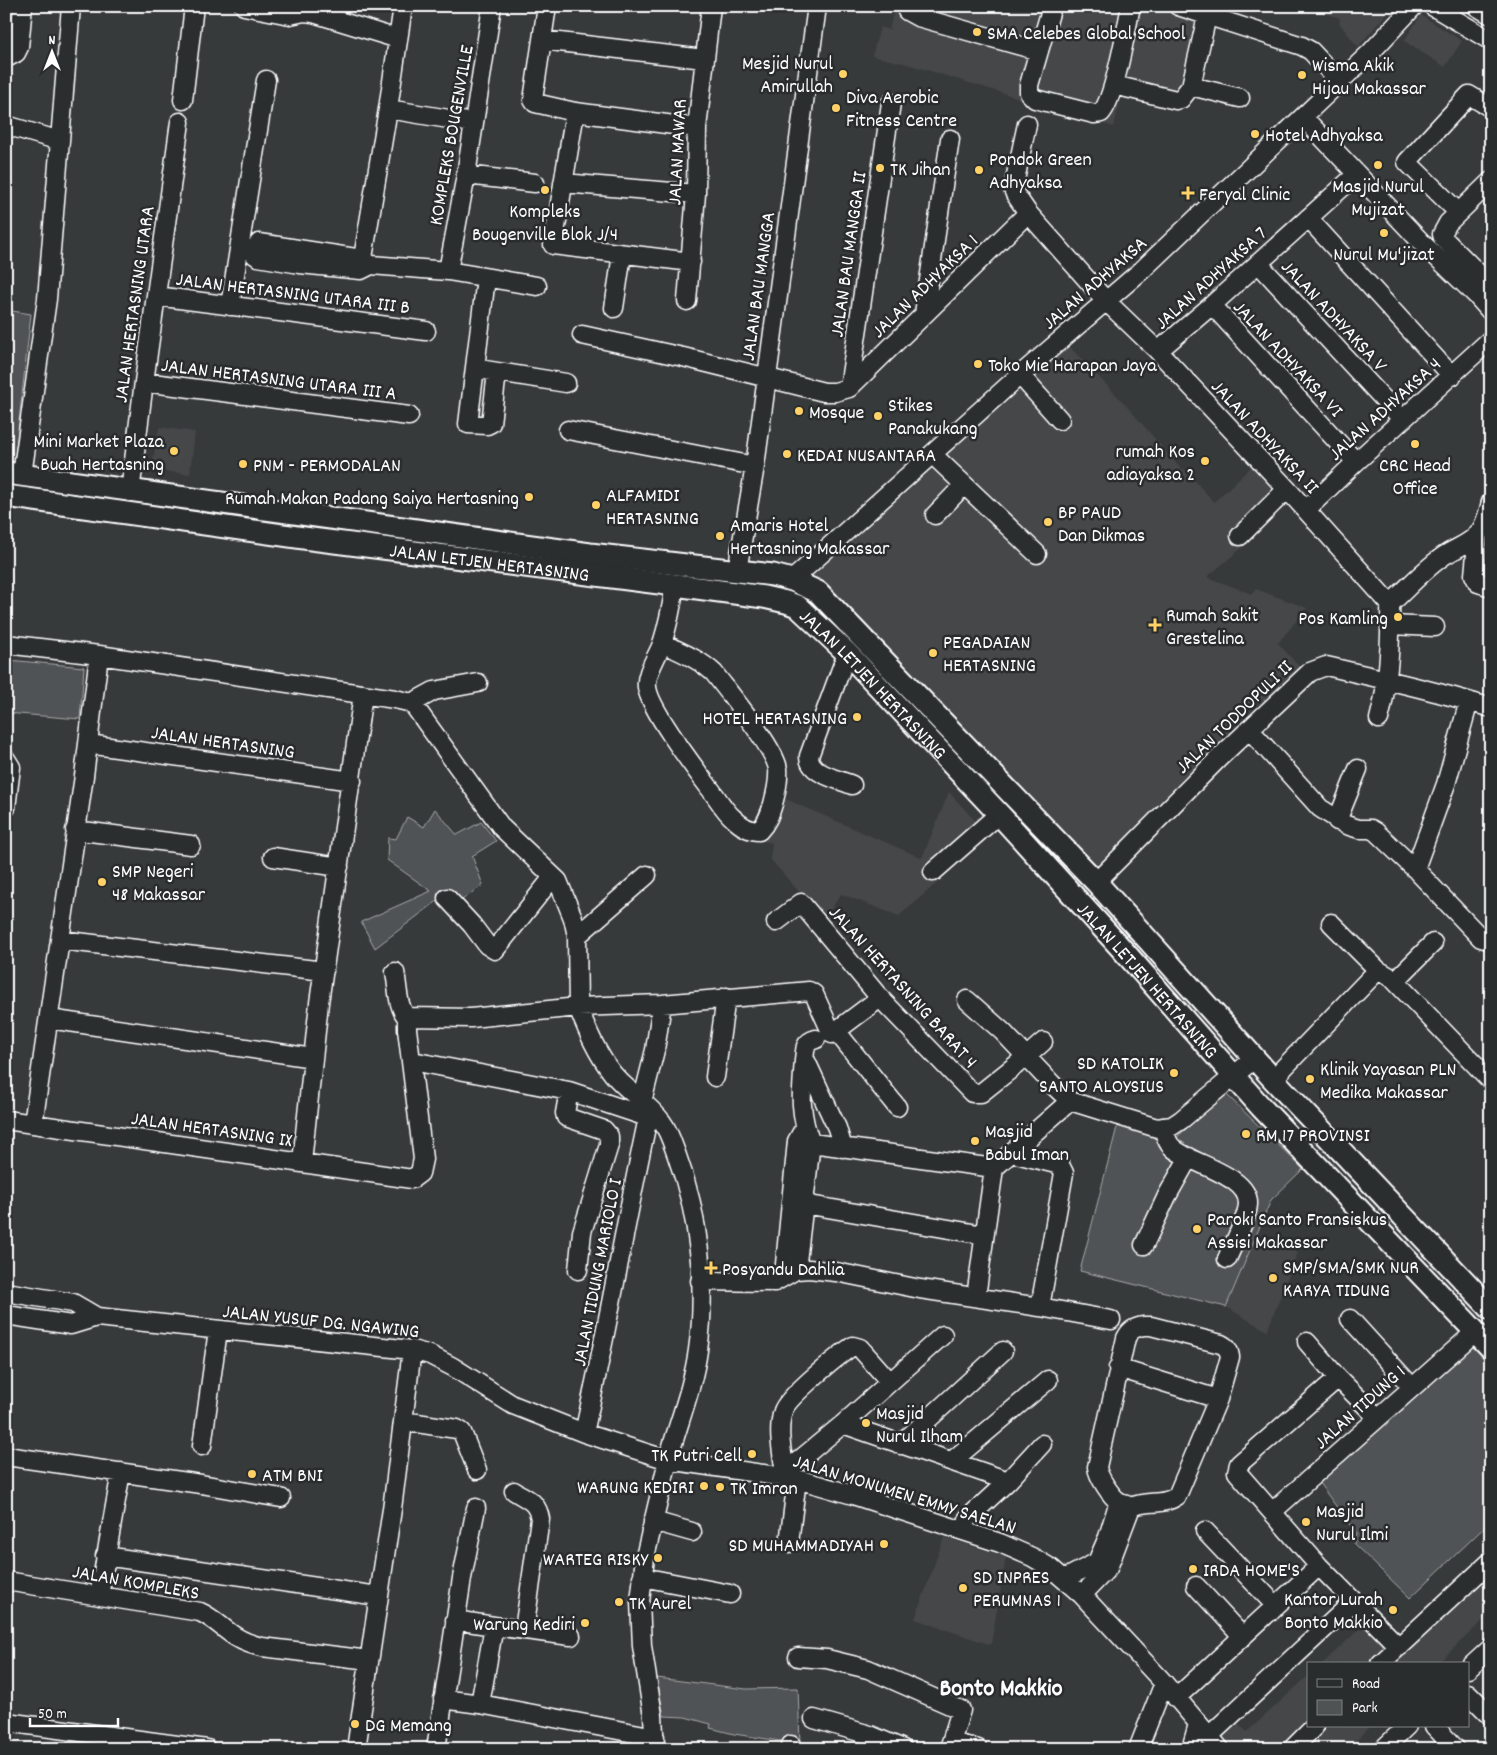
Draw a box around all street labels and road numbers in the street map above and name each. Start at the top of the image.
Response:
street label: KOMPLEKS BOUGENVILLE [423,43,483,228]
street label: JALAN MAWAR [662,98,696,206]
street label: JALAN BAU MANGGA II [824,170,875,339]
street label: JALAN HERTASNING UTARA [108,204,164,405]
street label: JALAN BAU MANGGA [736,210,784,363]
street label: JALAN ADHYAKSA 7 [1150,221,1274,337]
street label: JALAN ADHYAKSA 1 [866,229,986,346]
street label: JALAN ADHYAKSA [1038,231,1154,338]
street label: JALAN ADHYAKSA V [1273,255,1393,380]
street label: JALAN HERTASNING UTARA III B [174,267,411,323]
street label: JALAN ADHYAKSA VI [1225,295,1348,425]
street label: JALAN ADHYAKSA 4 [1323,352,1449,469]
street label: JALAN HERTASNING UTARA III A [159,353,398,409]
street label: JALAN ADHYAKSA II [1203,375,1324,502]
street label: JALAN LETJEN HERTASNING [388,538,591,591]
street label: JALAN LETJEN HERTASNING [792,604,952,767]
street label: JALAN TODDOPULI II [1170,655,1300,782]
street label: JALAN HERTASNING [149,720,296,768]
street label: JALAN LETJEN HERTASNING [1069,897,1223,1066]
street label: JALAN HERTASNING BARAT 4 [821,900,983,1076]
street label: JALAN HERTASNING IX [129,1106,294,1156]
street label: JALAN TIDUNG MARIOLO I [567,1176,631,1369]
street label: JALAN YUSUF DG. NGAWING [221,1299,420,1347]
street label: JALAN TIDUNG 1 [1309,1359,1413,1457]
street label: JALAN MONUMEN EMMY SAELAN [789,1449,1019,1543]
street label: JALAN KOMPLEKS [70,1559,201,1609]

